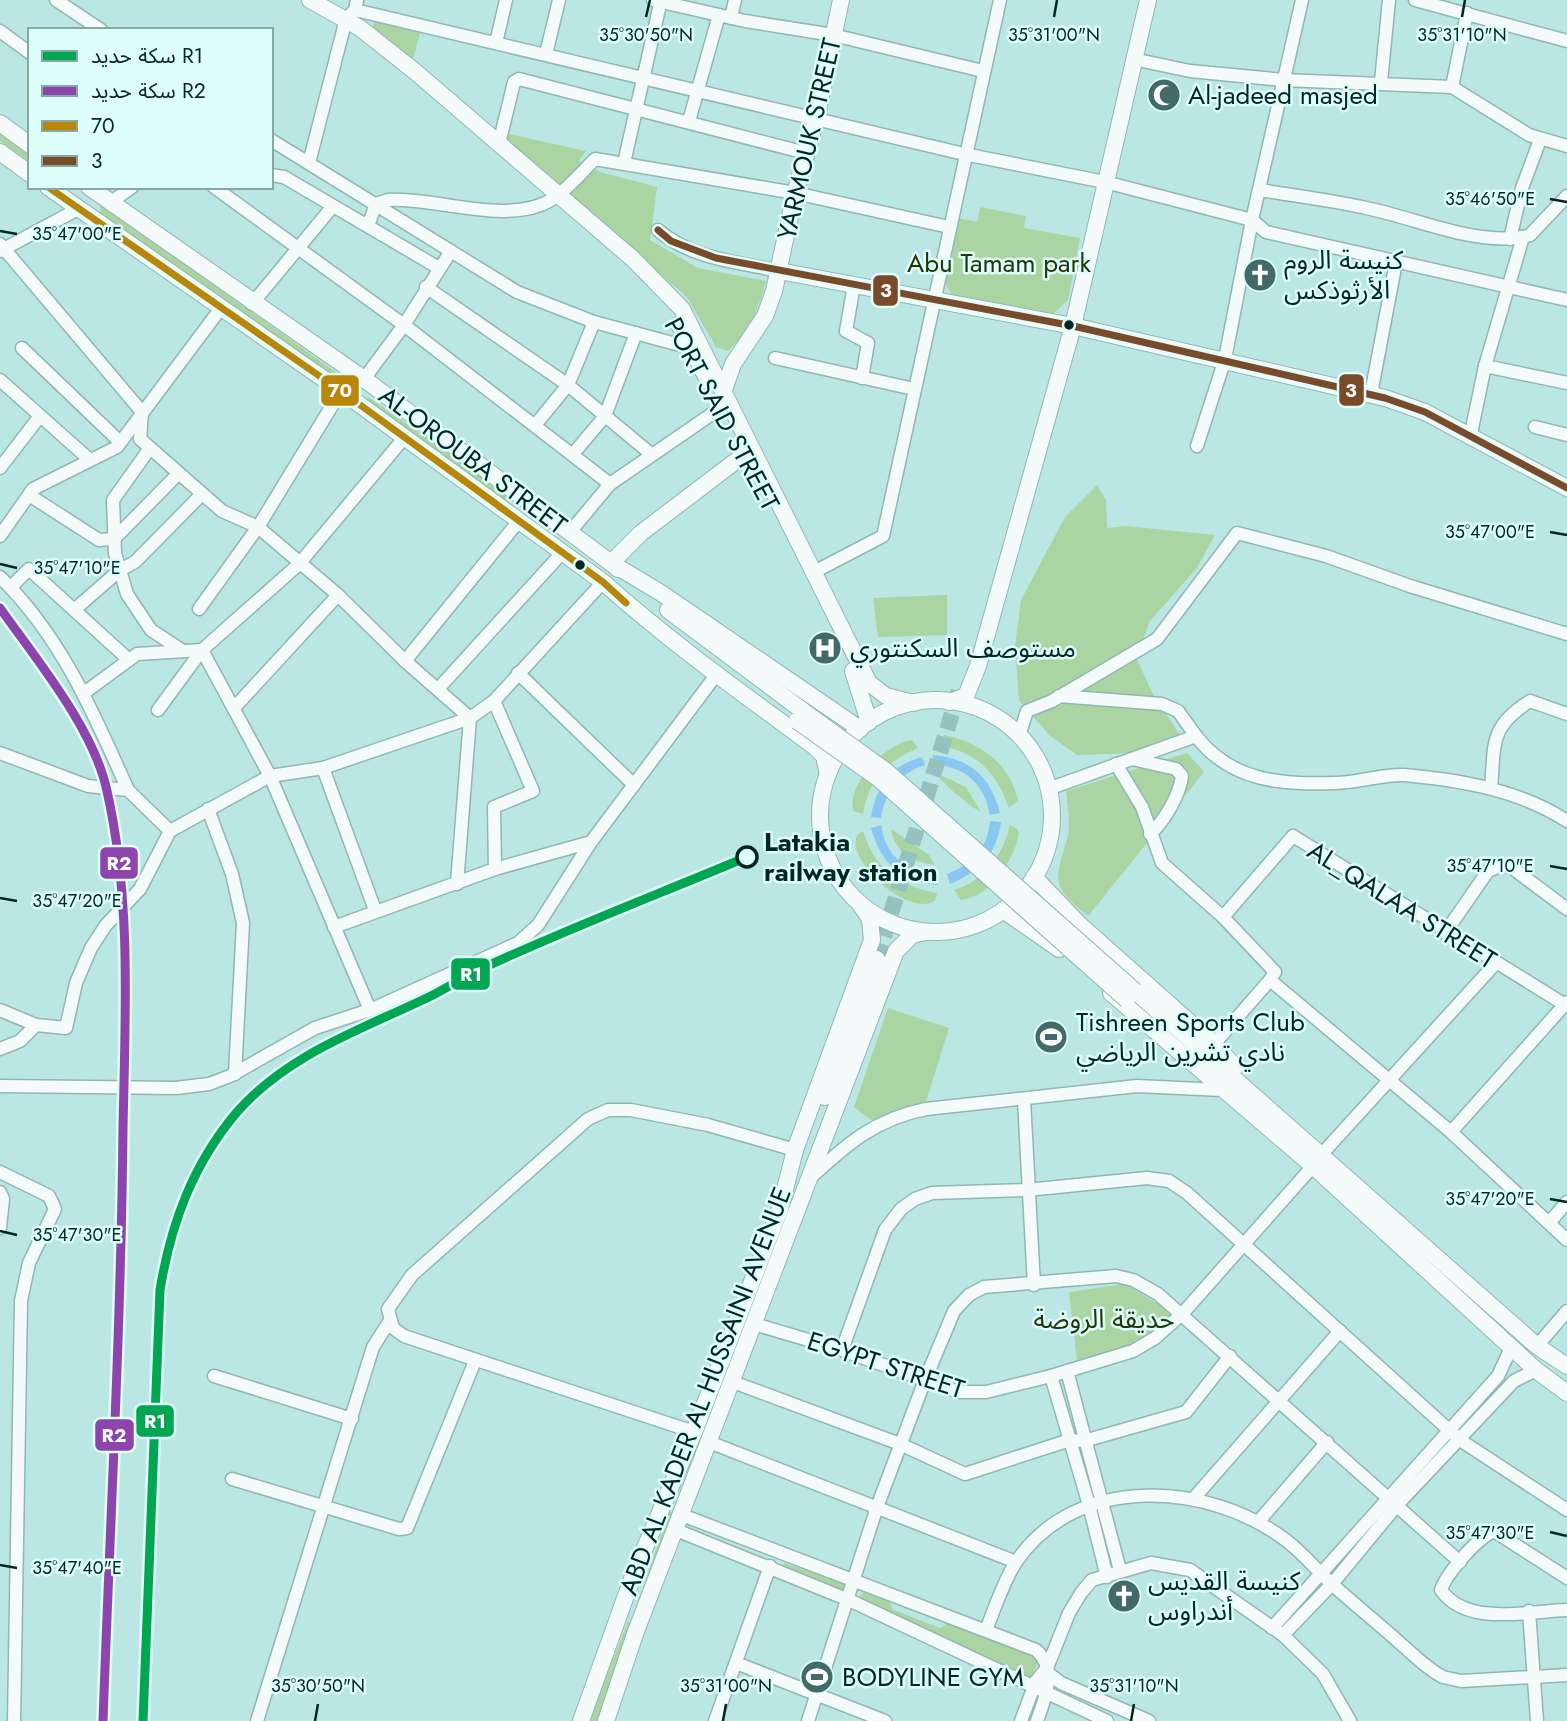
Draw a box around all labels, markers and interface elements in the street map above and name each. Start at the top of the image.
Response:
text: 35°30'50"N [599,22,693,48]
text: 35°31'00"N [1008,22,1100,48]
text: 35°31'10"N [1417,22,1507,48]
legend [28,28,273,189]
street label: YARMOUK STREET [767,35,851,243]
text: سكة حديد R1 [91,41,203,71]
text: سكة حديد R2 [91,76,206,106]
mosque icon: Al-jadeed masjed [1145,76,1183,114]
place label: Al-jadeed masjed [1188,76,1378,114]
text: 70 [91,111,115,141]
text: 3 [91,146,102,176]
text: 35°46'50"E [1445,186,1535,212]
text: 35°47'00"E [32,221,122,247]
place label: كنيسة الروم الأرثوذكس [1284,241,1404,309]
park label: Abu Tamam park [907,244,1092,282]
church icon: كنيسة الروم الأرثوذكس [1241,256,1279,294]
line badge: 3 [872,274,899,307]
text: 3 [880,277,892,304]
street label: PORT SAID STREET [655,311,789,517]
unlabelled marker [1062,318,1076,332]
line badge: 3 [1338,373,1365,407]
line badge: 70 [320,374,360,407]
text: 70 [328,377,352,404]
street label: AL-OROUBA STREET [371,377,575,543]
text: 3 [1345,377,1357,404]
text: 35°47'00"E [1445,519,1535,545]
text: 35°47'10"E [33,555,121,581]
unlabelled marker [573,558,587,572]
hospital icon: مستوصف السكنتوري [806,629,844,667]
place label: مستوصف السكنتوري [850,629,1076,668]
place label: Latakia railway station [764,823,938,891]
street label: AL_QALAA STREET [1300,832,1504,978]
line badge: R2 [99,846,139,880]
marker: Latakia railway station [736,846,758,868]
text: R2 [107,850,131,877]
text: 35°47'10"E [1446,853,1534,879]
text: 35°47'20"E [32,888,122,914]
line badge: R1 [450,957,491,991]
text: R1 [460,961,482,988]
place label: Tishreen Sports Club نادي تشرين الرياضي [1076,1003,1305,1072]
sports icon: Tishreen Sports Club نادي تشرين الرياضي [1032,1018,1070,1056]
street label: ABD AL KADER AL HUSSAINI AVENUE [609,1181,801,1601]
text: 35°47'20"E [1445,1186,1535,1212]
text: 35°47'30"E [33,1222,121,1248]
park label: حديقة الروضة [1033,1300,1175,1338]
street label: EGYPT STREET [803,1322,969,1408]
line badge: R1 [135,1404,175,1438]
text: R1 [144,1408,166,1435]
line badge: R2 [94,1418,135,1452]
text: R2 [102,1422,126,1449]
text: 35°47'30"E [1446,1520,1534,1546]
text: 35°47'40"E [32,1555,122,1581]
place label: كنيسة القديس أندراوس [1148,1562,1301,1630]
church icon: كنيسة القديس أندراوس [1105,1577,1143,1615]
sports icon: BODYLINE GYM [798,1658,836,1696]
place label: BODYLINE GYM [842,1658,1024,1696]
text: 35°30'50"N [271,1673,365,1699]
text: 35°31'00"N [680,1673,772,1699]
text: 35°31'10"N [1089,1673,1179,1699]

